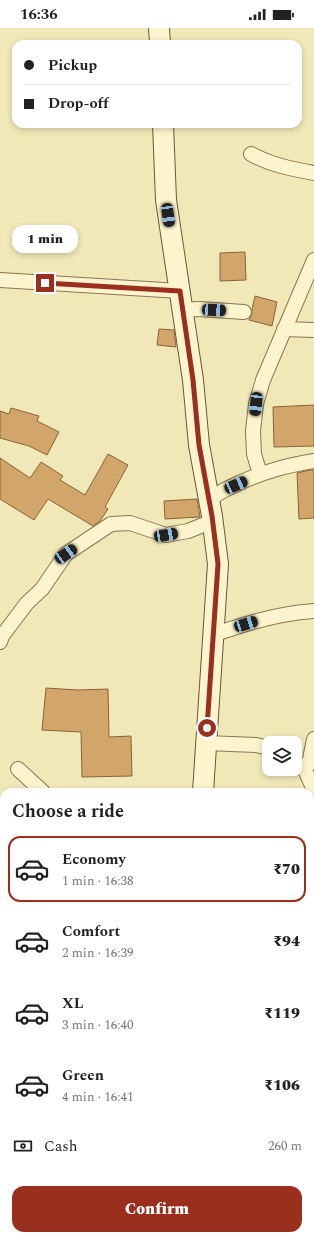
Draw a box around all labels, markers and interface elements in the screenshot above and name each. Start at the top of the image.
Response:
text: 16:36 [20,3,58,26]
text: Pickup [48,54,97,77]
text: Drop-off [48,92,109,115]
car [160,202,176,228]
callout: 1 min [12,225,78,253]
text: 1 min [27,229,63,249]
route end [36,274,54,292]
car [202,303,226,317]
car [249,391,263,417]
car [223,475,249,495]
car [153,527,179,543]
car [53,542,79,566]
car [233,615,259,633]
route start [198,719,216,737]
map controls [262,736,302,776]
button: layers [262,736,302,776]
text: Choose a ride [12,798,124,825]
text: Economy [62,848,126,871]
icon: car [14,851,50,887]
text: ₹70 [273,858,300,881]
text: 1 min · 16:38 [62,871,134,891]
text: Comfort [62,920,120,943]
icon: car [14,923,50,959]
text: ₹94 [273,930,300,953]
text: 2 min · 16:39 [62,943,134,963]
text: XL [62,992,83,1015]
icon: car [14,995,50,1031]
text: ₹119 [264,1002,300,1025]
text: 3 min · 16:40 [62,1015,134,1035]
text: Green [62,1064,104,1087]
icon: car [14,1067,50,1103]
text: ₹106 [264,1074,300,1097]
text: 4 min · 16:41 [62,1087,134,1107]
icon: cash [12,1135,34,1157]
text: Cash [44,1135,77,1158]
text: 260 m [268,1136,302,1156]
button: Confirm [12,1186,302,1232]

